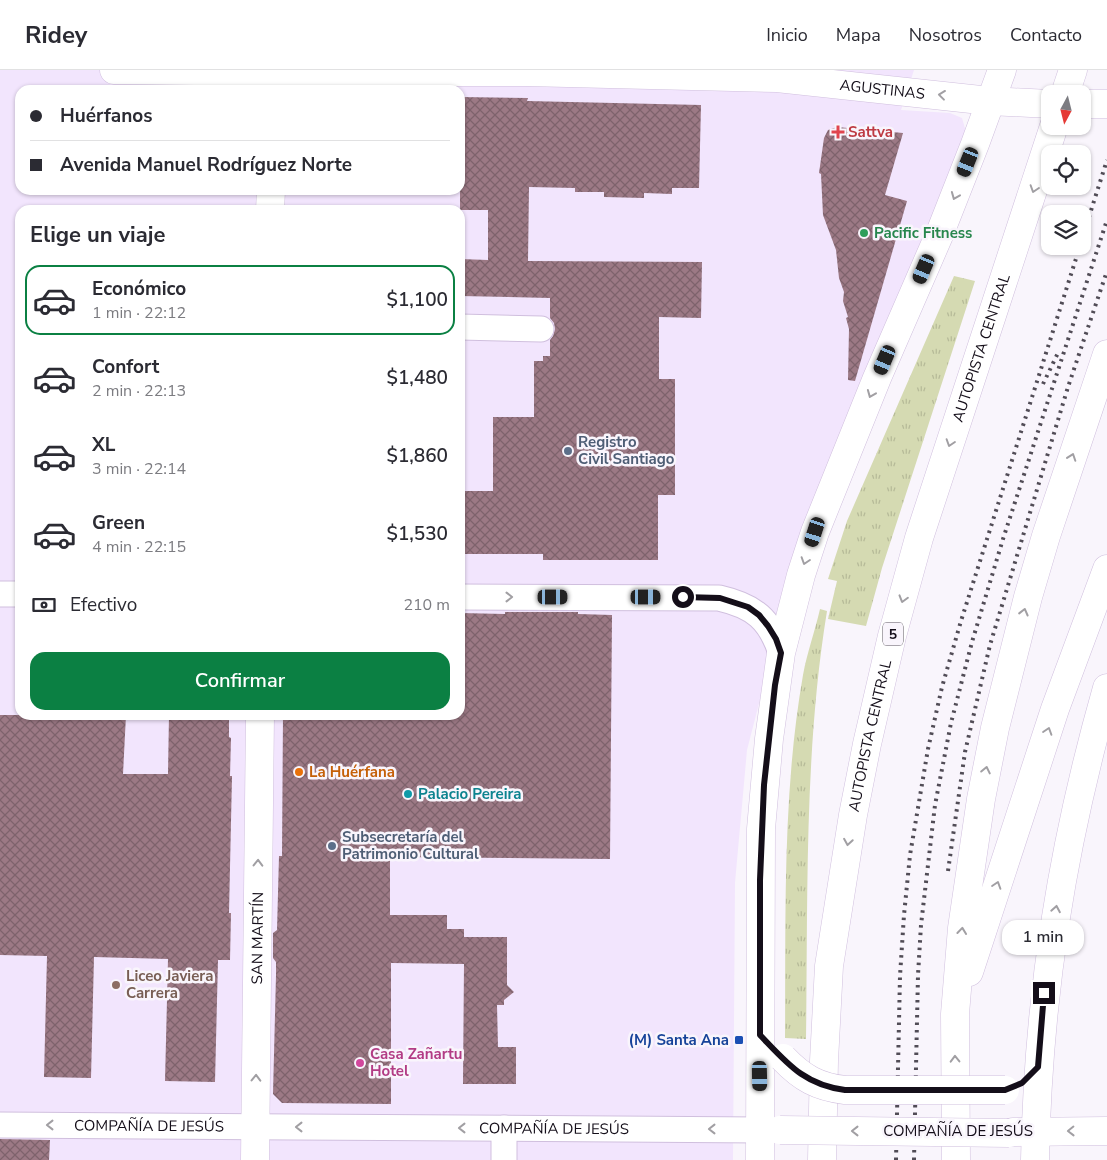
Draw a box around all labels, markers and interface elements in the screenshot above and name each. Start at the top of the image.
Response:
text: Ridey [25,19,87,51]
text: Inicio [766,23,808,47]
text: Mapa [836,23,881,47]
text: Nosotros [909,23,982,47]
text: Contacto [1010,23,1082,47]
street label: AGUSTINAS [839,75,926,104]
north arrow [1041,85,1091,135]
map controls [1041,85,1091,255]
one-way arrow [937,90,945,101]
text: Huérfanos [60,103,153,129]
place label: Sattva [848,122,893,142]
marker: Sattva [832,126,844,138]
car [955,145,980,179]
button: locate [1041,145,1091,195]
text: Avenida Manuel Rodríguez Norte [60,152,352,178]
one-way arrow [1029,184,1039,193]
one-way arrow [950,191,961,200]
button: layers [1041,205,1091,255]
text: Elige un viaje [30,220,165,250]
place label: Pacific Fitness [874,223,972,243]
marker: Pacific Fitness [858,227,870,239]
car [911,252,936,286]
street label: AUTOPISTA CENTRAL [948,271,1015,424]
text: Económico [92,276,186,302]
icon: car [32,278,77,323]
text: $1,100 [386,287,448,313]
text: 1 min · 22:12 [92,302,186,324]
car [872,343,897,377]
text: Confort [92,354,159,380]
icon: car [32,356,77,401]
text: $1,480 [386,365,448,391]
text: 2 min · 22:13 [92,380,186,402]
one-way arrow [866,389,877,398]
text: XL [92,432,115,458]
place label: Registro Civil Santiago [578,432,675,469]
icon: car [32,434,77,479]
one-way arrow [946,439,956,447]
text: $1,860 [386,443,448,469]
marker: Registro Civil Santiago [562,445,574,457]
one-way arrow [1066,453,1076,462]
text: 3 min · 22:14 [92,458,186,480]
text: Green [92,510,145,536]
icon: car [32,512,77,557]
car [803,515,826,549]
text: $1,530 [386,521,448,547]
text: 4 min · 22:15 [92,536,186,558]
one-way arrow [801,557,811,565]
route start [672,586,694,608]
car [538,590,568,605]
car [631,590,661,605]
icon: cash [30,591,58,619]
text: Efectivo [70,592,137,618]
one-way arrow [505,592,513,602]
text: 210 m [403,594,450,616]
one-way arrow [898,594,908,602]
one-way arrow [1018,608,1029,617]
road number: 5 [883,622,903,646]
button: Confirmar [30,652,450,710]
street label: AUTOPISTA CENTRAL [844,658,896,813]
one-way arrow [1043,727,1053,735]
place label: La Huérfana [309,762,395,782]
marker: La Huérfana [293,766,305,778]
one-way arrow [981,766,991,775]
place label: Palacio Pereira [418,784,522,804]
marker: Palacio Pereira [402,788,414,800]
place label: Subsecretaría del Patrimonio Cultural [342,827,479,864]
one-way arrow [843,839,854,847]
marker: Subsecretaría del Patrimonio Cultural [326,840,338,852]
one-way arrow [253,859,264,867]
one-way arrow [992,881,1002,890]
street label: SAN MARTÍN [247,892,268,984]
one-way arrow [1051,905,1061,913]
callout: 1 min [1003,920,1085,956]
text: 1 min [1023,926,1063,948]
one-way arrow [956,927,967,935]
place label: Liceo Javiera Carrera [126,966,213,1003]
marker: Liceo Javiera Carrera [110,979,122,991]
route end [1033,982,1055,1004]
place label: (M) Santa Ana [629,1030,729,1050]
marker: (M) Santa Ana [733,1034,745,1046]
place label: Casa Zañartu Hotel [370,1044,463,1081]
one-way arrow [950,1055,960,1062]
marker: Casa Zañartu Hotel [354,1057,366,1069]
car [752,1061,767,1091]
one-way arrow [251,1074,261,1082]
street label: COMPAÑÍA DE JESÚS [74,1115,224,1136]
street label: COMPAÑÍA DE JESÚS [479,1118,629,1139]
one-way arrow [45,1120,53,1130]
street label: COMPAÑÍA DE JESÚS [883,1120,1033,1141]
one-way arrow [295,1122,303,1132]
one-way arrow [458,1123,466,1133]
one-way arrow [708,1124,716,1134]
one-way arrow [851,1126,858,1136]
one-way arrow [1067,1126,1074,1136]

